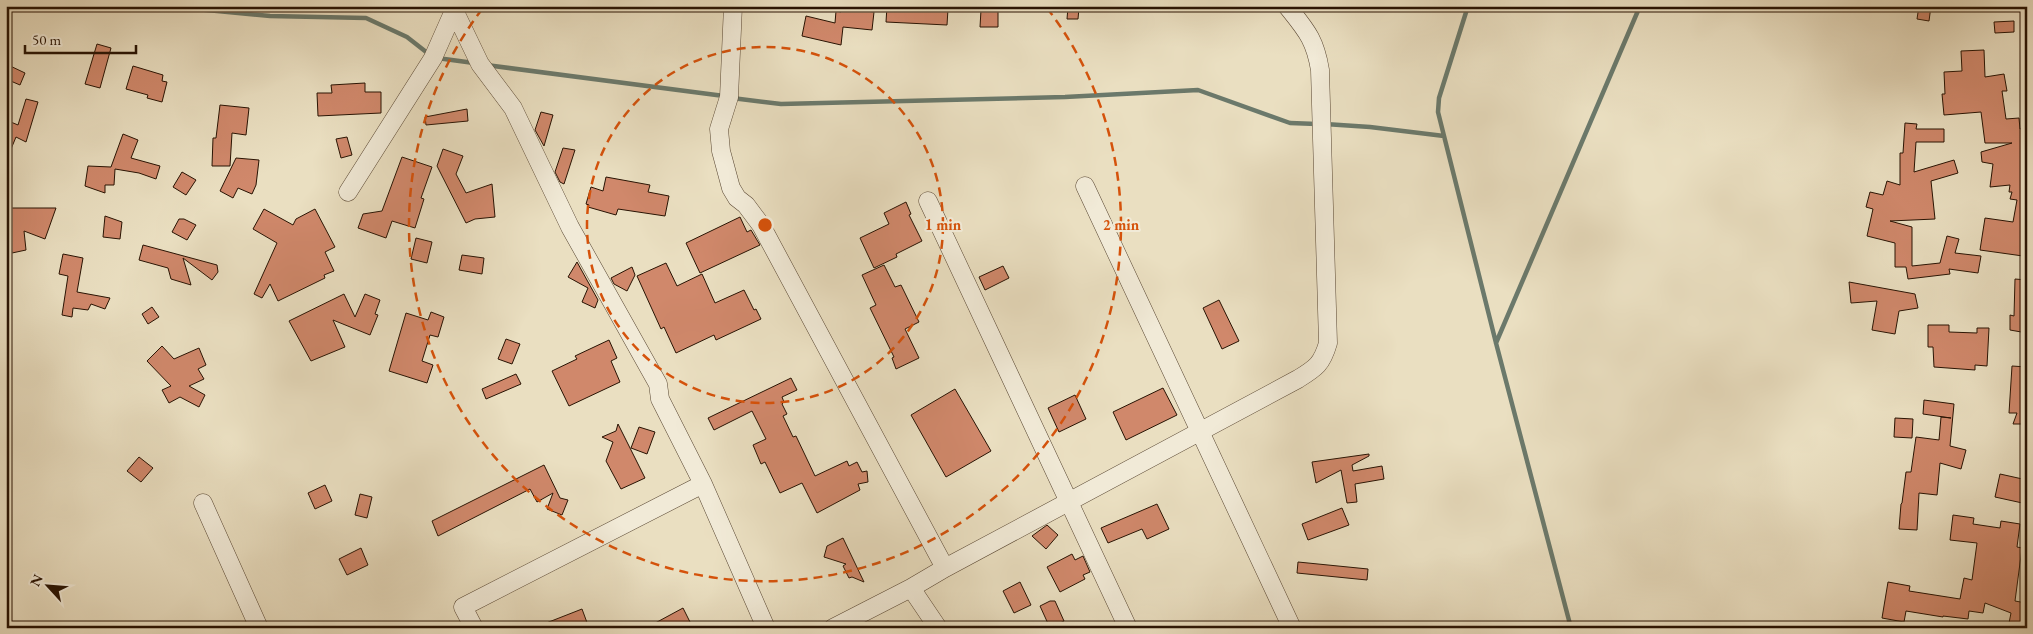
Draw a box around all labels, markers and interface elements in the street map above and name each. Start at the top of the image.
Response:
scale bar [25,22,136,54]
text: 50 m [32,30,61,49]
text: 1 min [925,215,962,234]
text: 2 min [1103,215,1140,234]
centre of rings [756,216,774,234]
north arrow [22,562,72,612]
text: N [26,571,47,589]

